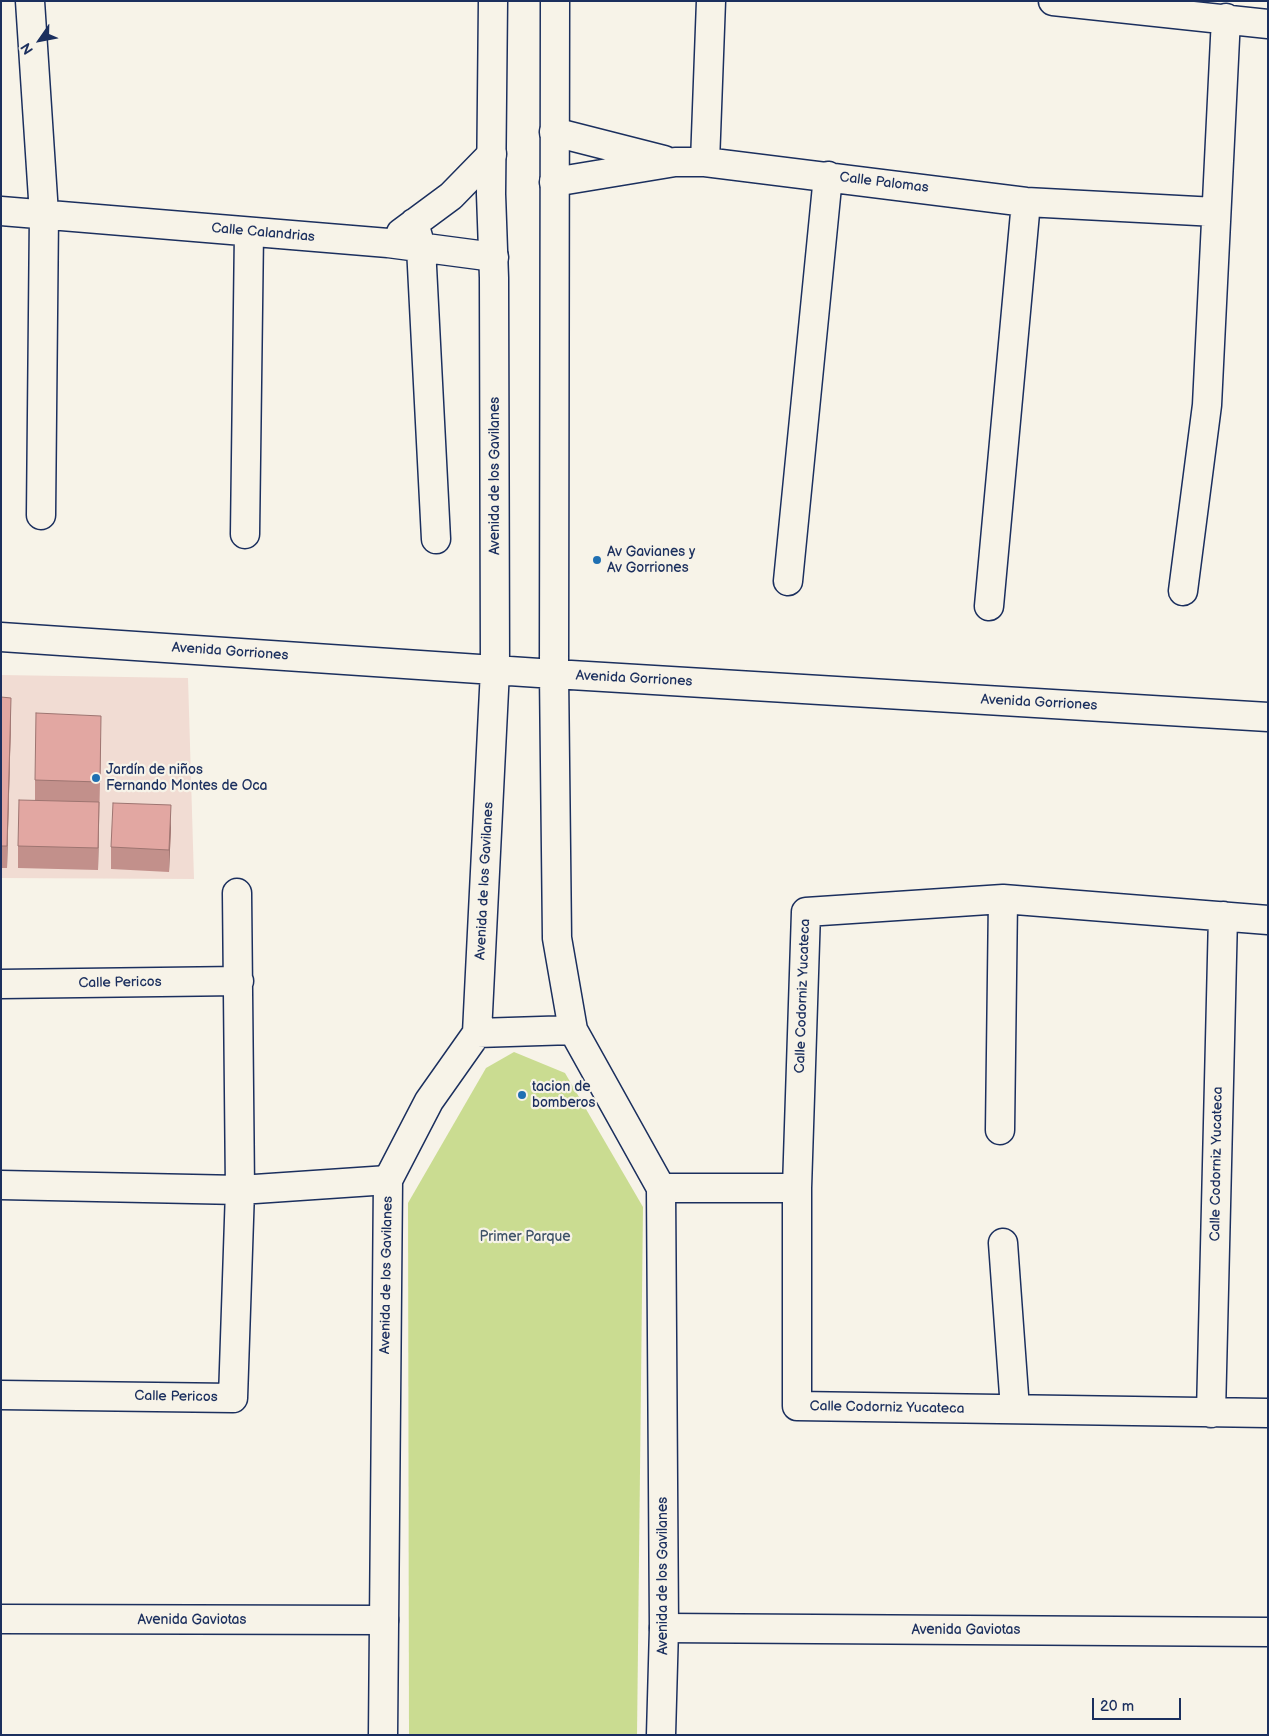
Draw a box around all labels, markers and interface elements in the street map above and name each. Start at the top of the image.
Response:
north arrow [15,15,65,65]
text: N [17,39,37,57]
street label: Calle Palomas [838,169,930,197]
street label: Calle Calandrias [210,220,316,246]
street label: Avenida de los Gavilanes [487,397,503,555]
place label: Av Gavianes y Av Gorriones [607,544,695,576]
marker: Av Gavianes y Av Gorriones [591,554,603,566]
street label: Avenida Gorriones [171,640,289,664]
street label: Avenida Gorriones [575,668,693,690]
street label: Avenida Gorriones [980,692,1098,714]
place label: Jardín de niños Fernando Montes de Oca [106,762,268,794]
marker: Jardín de niños Fernando Montes de Oca [90,772,102,784]
street label: Avenida de los Gavilanes [472,802,498,960]
street label: Calle Codorniz Yucateca [792,918,814,1074]
street label: Calle Pericos [78,974,162,992]
place label: tacion de bomberos [532,1079,595,1112]
street label: Calle Codorniz Yucateca [1207,1086,1227,1242]
marker: tacion de bomberos [516,1089,528,1101]
street label: Avenida de los Gavilanes [377,1196,397,1354]
park label: Primer Parque [479,1229,571,1245]
street label: Calle Pericos [134,1388,218,1406]
street label: Calle Codorniz Yucateca [809,1398,965,1418]
street label: Avenida de los Gavilanes [655,1497,671,1655]
street label: Avenida Gaviotas [138,1612,246,1628]
street label: Avenida Gaviotas [912,1622,1020,1638]
scale bar [1094,1688,1183,1720]
text: 20 m [1100,1697,1134,1716]

